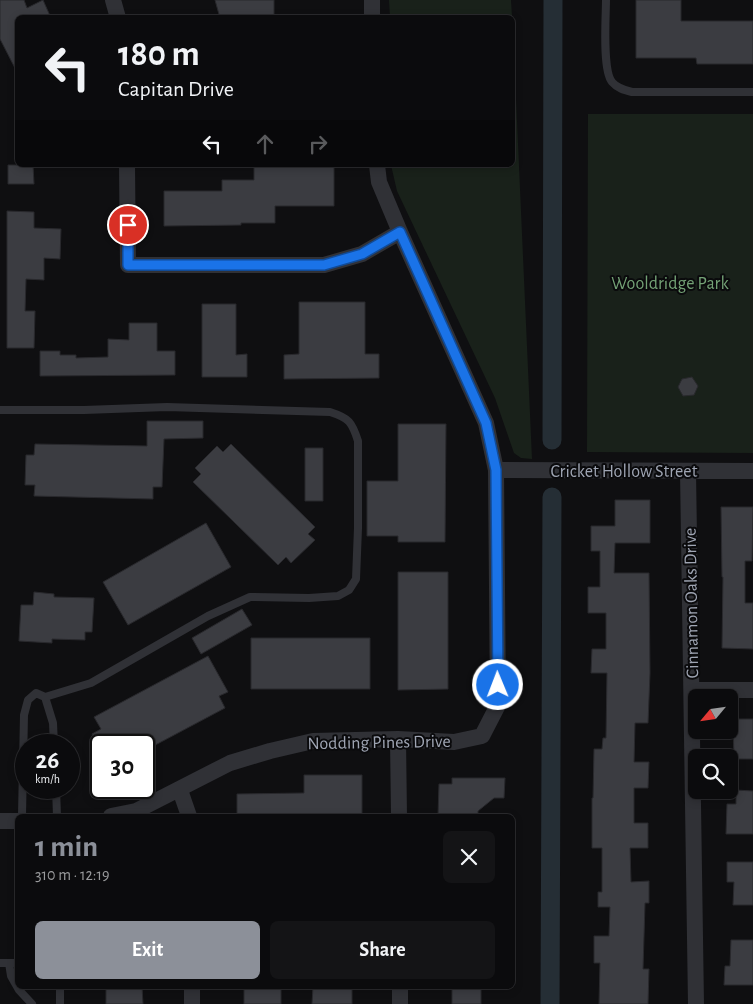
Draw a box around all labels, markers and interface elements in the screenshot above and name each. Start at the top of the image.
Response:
icon: left [35,35,100,100]
text: 180 m [118,37,200,72]
text: Capitan Drive [118,78,234,100]
icon: left [198,130,226,158]
icon: ahead [251,130,279,158]
icon: right [304,130,332,158]
pin [107,204,149,246]
icon: arrive [114,211,142,239]
park label: Wooldridge Park [611,275,729,293]
street label: Cricket Hollow Street [551,463,698,481]
street label: Cinnamon Oaks Drive [682,528,702,678]
position arrow [471,658,523,710]
north arrow [688,689,738,739]
map controls [688,689,738,799]
street label: Nodding Pines Drive [307,733,451,753]
speed limit sign: 30 [90,734,155,799]
text: 26 [36,748,59,773]
button: search [688,749,738,799]
text: km/h [35,773,60,785]
button: close [443,831,495,883]
text: 1 min [35,832,98,862]
text: 310 m · 12:19 [35,867,109,883]
button: Exit [35,921,260,979]
button: Share [270,921,495,979]

